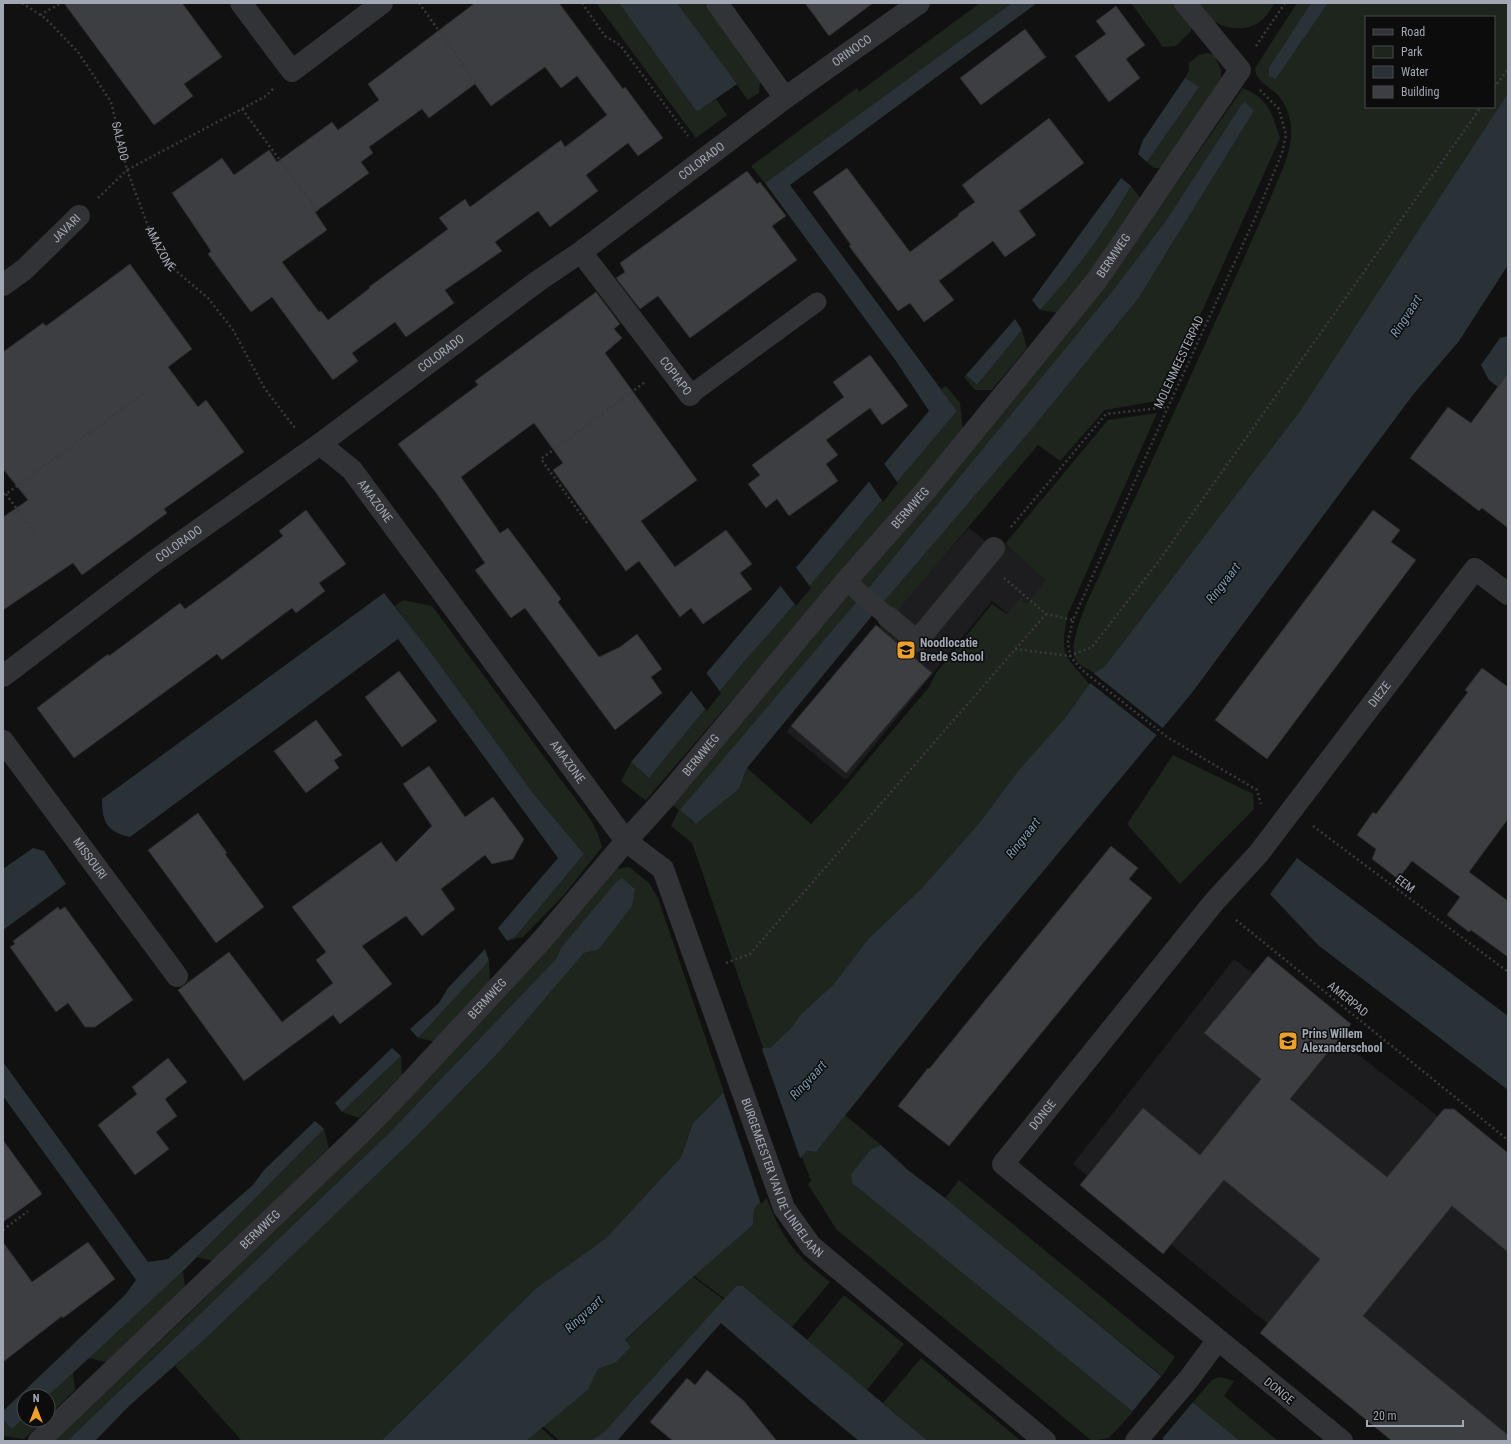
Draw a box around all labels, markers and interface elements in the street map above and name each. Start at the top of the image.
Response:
legend [1365,16,1495,108]
text: Road [1401,25,1425,39]
street label: ORINOCO [829,32,874,69]
text: Park [1401,45,1423,59]
text: Water [1401,65,1429,79]
text: Building [1401,85,1439,99]
street label: SALADO [109,120,132,162]
street label: COLORADO [676,139,727,183]
street label: JAVARI [49,211,84,246]
street label: AMAZONE [142,224,179,274]
street label: BERMWEG [1094,231,1133,280]
water label: Ringvaart [1387,292,1425,340]
street label: MOLENMEESTERPAD [1151,313,1207,411]
street label: COLORADO [415,332,467,375]
street label: COPIAPO [656,354,695,398]
street label: AMAZONE [355,477,395,525]
street label: BERMWEG [888,484,932,531]
street label: COLORADO [153,523,205,565]
water label: Ringvaart [1203,560,1244,606]
place label: Noodlocatie Brede School [920,636,984,664]
school or university icon: Noodlocatie Brede School [895,639,917,661]
street label: DIEZE [1366,679,1394,710]
street label: BERMWEG [679,731,722,779]
street label: AMAZONE [547,738,588,786]
water label: Ringvaart [1003,815,1044,861]
street label: MISSOURI [70,835,110,882]
street label: EEM [1392,872,1418,896]
street label: BERMWEG [465,976,510,1022]
street label: AMERPAD [1325,978,1371,1020]
place label: Prins Willem Alexanderschool [1302,1027,1382,1055]
school or university icon: Prins Willem Alexanderschool [1277,1030,1299,1052]
water label: Ringvaart [786,1057,830,1102]
street label: BURGEMEESTER VAN DE LINDELAAN [738,1096,826,1260]
street label: DONGE [1026,1097,1059,1133]
street label: BERMWEG [237,1207,283,1252]
water label: Ringvaart [562,1292,607,1336]
street label: DONGE [1261,1375,1297,1407]
north arrow [16,1388,56,1428]
text: N [33,1392,40,1405]
scale bar [1367,1402,1463,1428]
text: 20 m [1373,1409,1397,1423]

